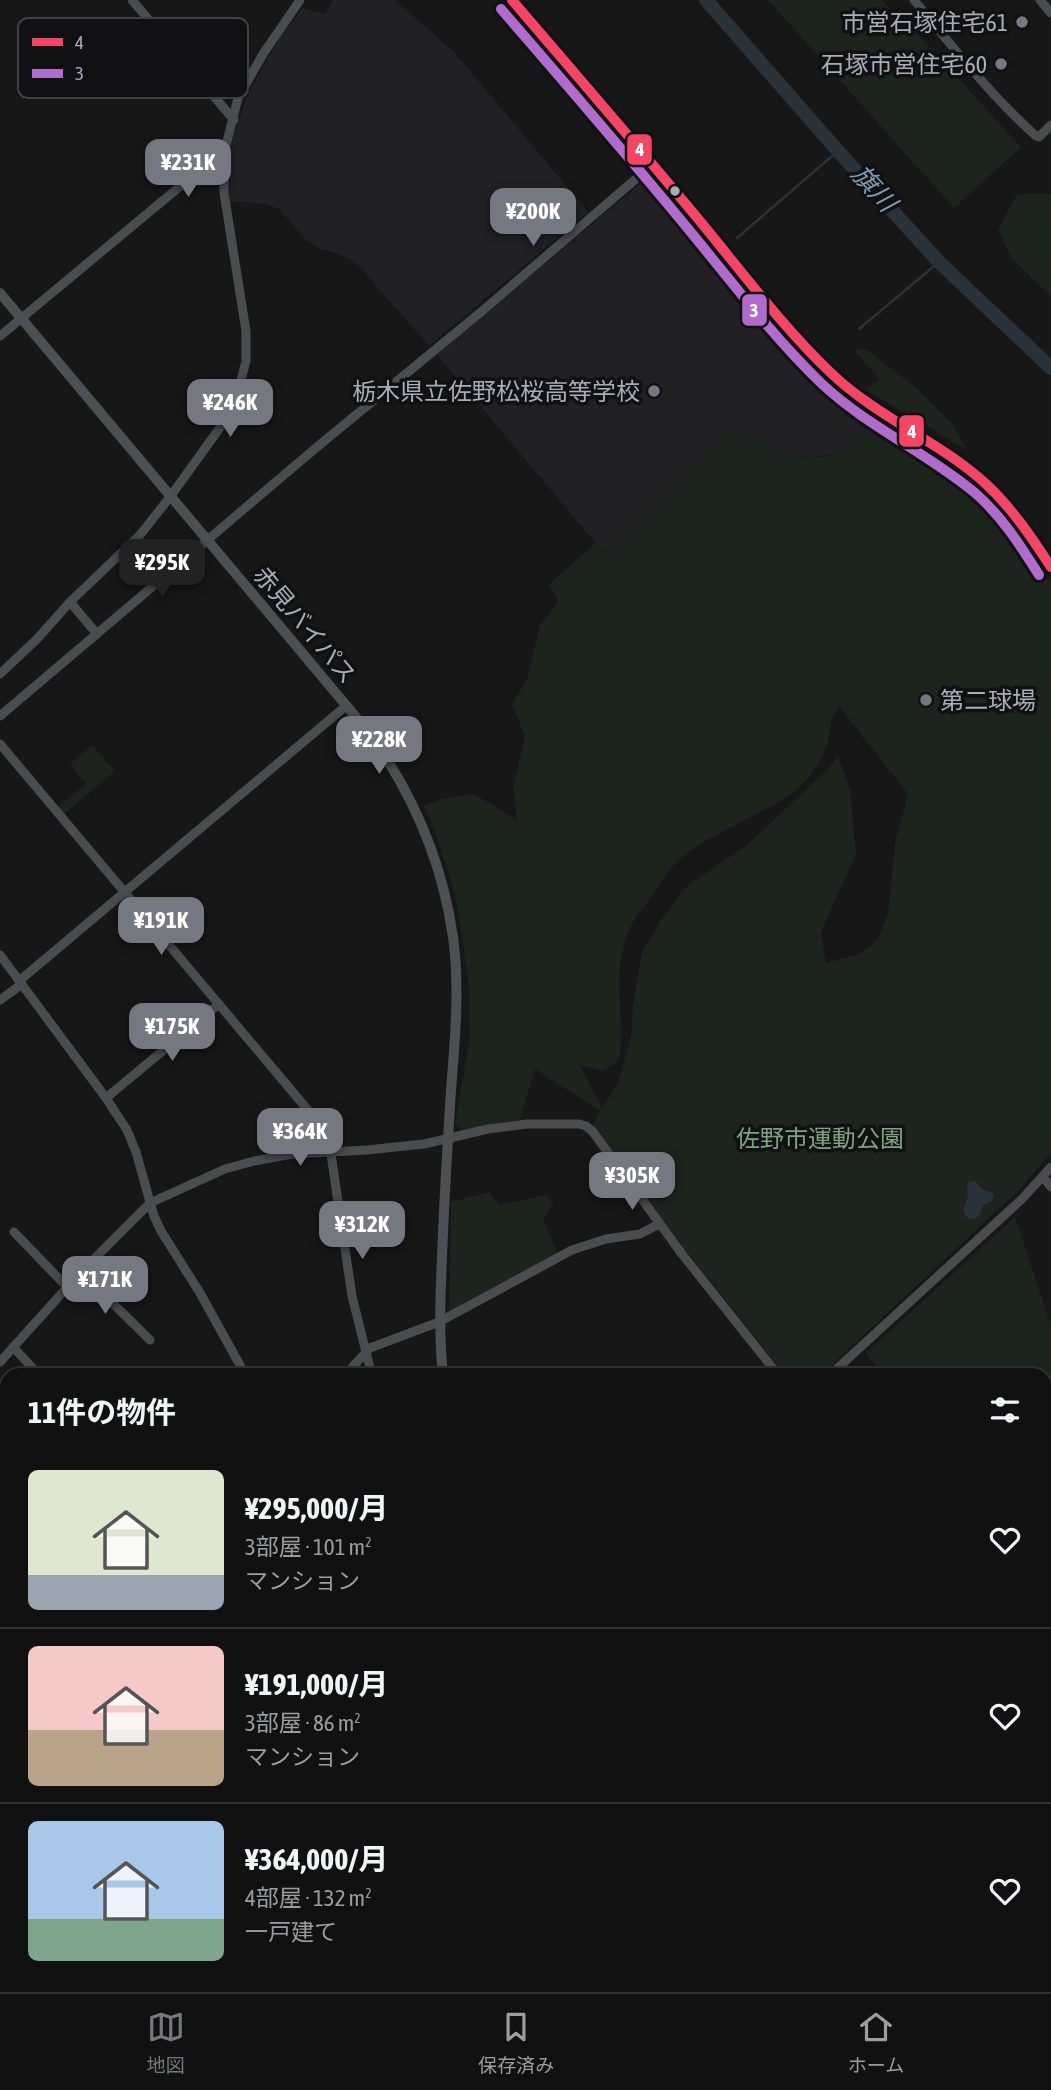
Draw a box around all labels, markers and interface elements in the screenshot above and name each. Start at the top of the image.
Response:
place label: 市営石塚住宅61 [841,9,1008,36]
marker: 市営石塚住宅61 [1014,14,1030,30]
legend [18,18,248,98]
text: 4 [75,31,84,53]
place label: 石塚市営住宅60 [820,51,987,78]
marker: 石塚市営住宅60 [993,56,1009,72]
text: 3 [75,62,84,84]
line badge: 4 [626,133,653,166]
text: 4 [635,138,645,160]
pin: ¥231K [139,140,237,199]
text: ¥231K [161,149,215,175]
water label: 旗川 [845,159,905,220]
unlabelled marker [668,184,682,198]
pin: ¥200K [484,188,582,248]
text: ¥200K [506,198,560,224]
line badge: 3 [741,293,768,327]
text: 3 [750,299,759,321]
place label: 栃木県立佐野松桜高等学校 [352,378,640,405]
pin: ¥246K [181,380,279,439]
marker: 栃木県立佐野松桜高等学校 [646,383,662,399]
text: ¥246K [203,389,257,415]
line badge: 4 [898,414,925,448]
text: 4 [907,420,917,442]
pin: ¥295K [113,540,211,599]
text: ¥295K [135,549,189,575]
street label: 赤見バイパス [249,561,361,689]
place label: 第二球場 [940,687,1036,714]
marker: 第二球場 [918,692,934,708]
pin: ¥228K [330,716,428,776]
text: ¥228K [352,726,406,752]
pin: ¥191K [112,898,210,957]
text: ¥191K [134,907,188,933]
pin: ¥175K [123,1004,221,1063]
text: ¥175K [145,1013,199,1039]
pin: ¥364K [251,1108,349,1168]
text: ¥364K [273,1118,327,1144]
park label: 佐野市運動公園 [736,1125,904,1152]
pin: ¥305K [583,1152,681,1212]
text: ¥305K [605,1162,659,1188]
pin: ¥312K [313,1202,411,1261]
text: ¥312K [335,1211,389,1237]
pin: ¥171K [56,1256,154,1316]
text: ¥171K [78,1266,132,1292]
icon: filters [986,1391,1024,1429]
text: 11件の物件 [28,1395,176,1429]
text: ¥295,000/月 [245,1491,388,1525]
icon: home [84,1498,168,1582]
icon: heart [986,1521,1024,1559]
text: 3部屋 · 101 m² [245,1534,372,1560]
text: マンション [245,1568,360,1594]
text: ¥191,000/月 [245,1667,388,1701]
icon: home [84,1674,168,1758]
icon: heart [986,1697,1024,1735]
text: 3部屋 · 86 m² [245,1710,361,1736]
text: マンション [245,1744,360,1770]
text: ¥364,000/月 [245,1842,388,1876]
icon: home [84,1849,168,1933]
icon: heart [986,1872,1024,1910]
text: 4部屋 · 132 m² [245,1885,372,1911]
text: 一戸建て [245,1919,337,1945]
tab: 地図 [147,2008,185,2077]
tab: 保存済み [478,2008,554,2077]
tab: ホーム [848,2008,904,2077]

